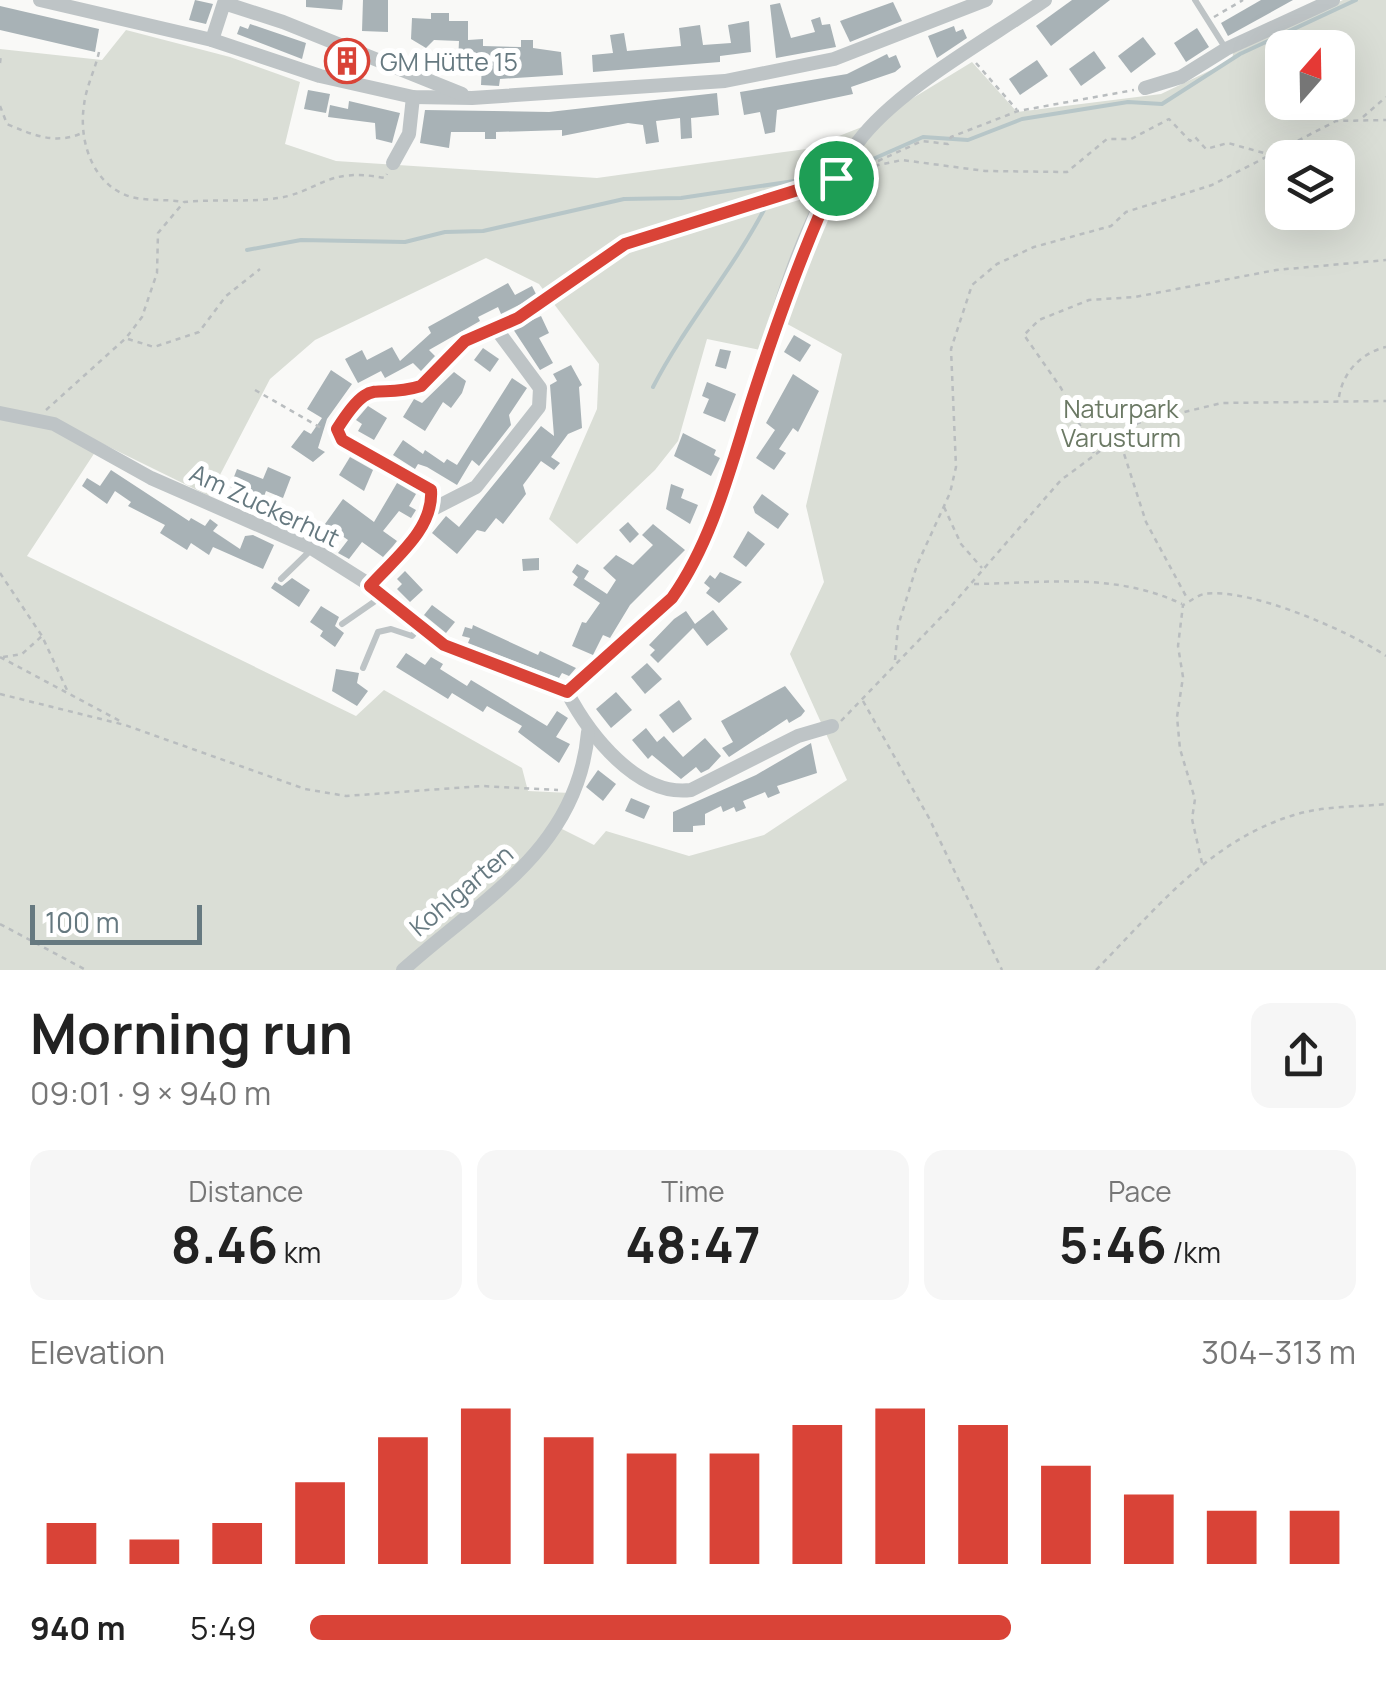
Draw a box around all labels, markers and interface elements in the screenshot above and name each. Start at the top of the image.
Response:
north arrow [1265,30,1355,120]
map controls [1265,30,1355,230]
building icon: GM Hütte 15 [324,38,370,84]
place label: GM Hütte 15 [380,44,518,79]
pin [794,136,879,221]
button: layers [1265,140,1355,230]
icon: arrive [809,151,864,206]
park label: Naturpark Varusturm [1061,391,1181,455]
street label: Am Zuckerhut [184,455,346,555]
street label: Kohlgarten [402,836,520,944]
scale bar [30,900,202,944]
text: 100 m [45,903,119,941]
text: Morning run [30,995,353,1071]
button: share [1251,1003,1356,1108]
text: 09:01 · 9 × 940 m [30,1071,271,1115]
text: Distance [189,1172,303,1210]
text: Time [661,1172,725,1210]
text: Pace [1108,1172,1172,1210]
text: 8.46 [171,1210,278,1278]
text: 48:47 [625,1210,761,1278]
text: 5:46 [1059,1210,1167,1278]
text: km [278,1233,321,1271]
text: /km [1167,1233,1221,1271]
text: Elevation [30,1330,165,1374]
text: 304–313 m [1201,1330,1356,1374]
text: 940 m [30,1606,126,1650]
text: 5:49 [190,1606,256,1650]

